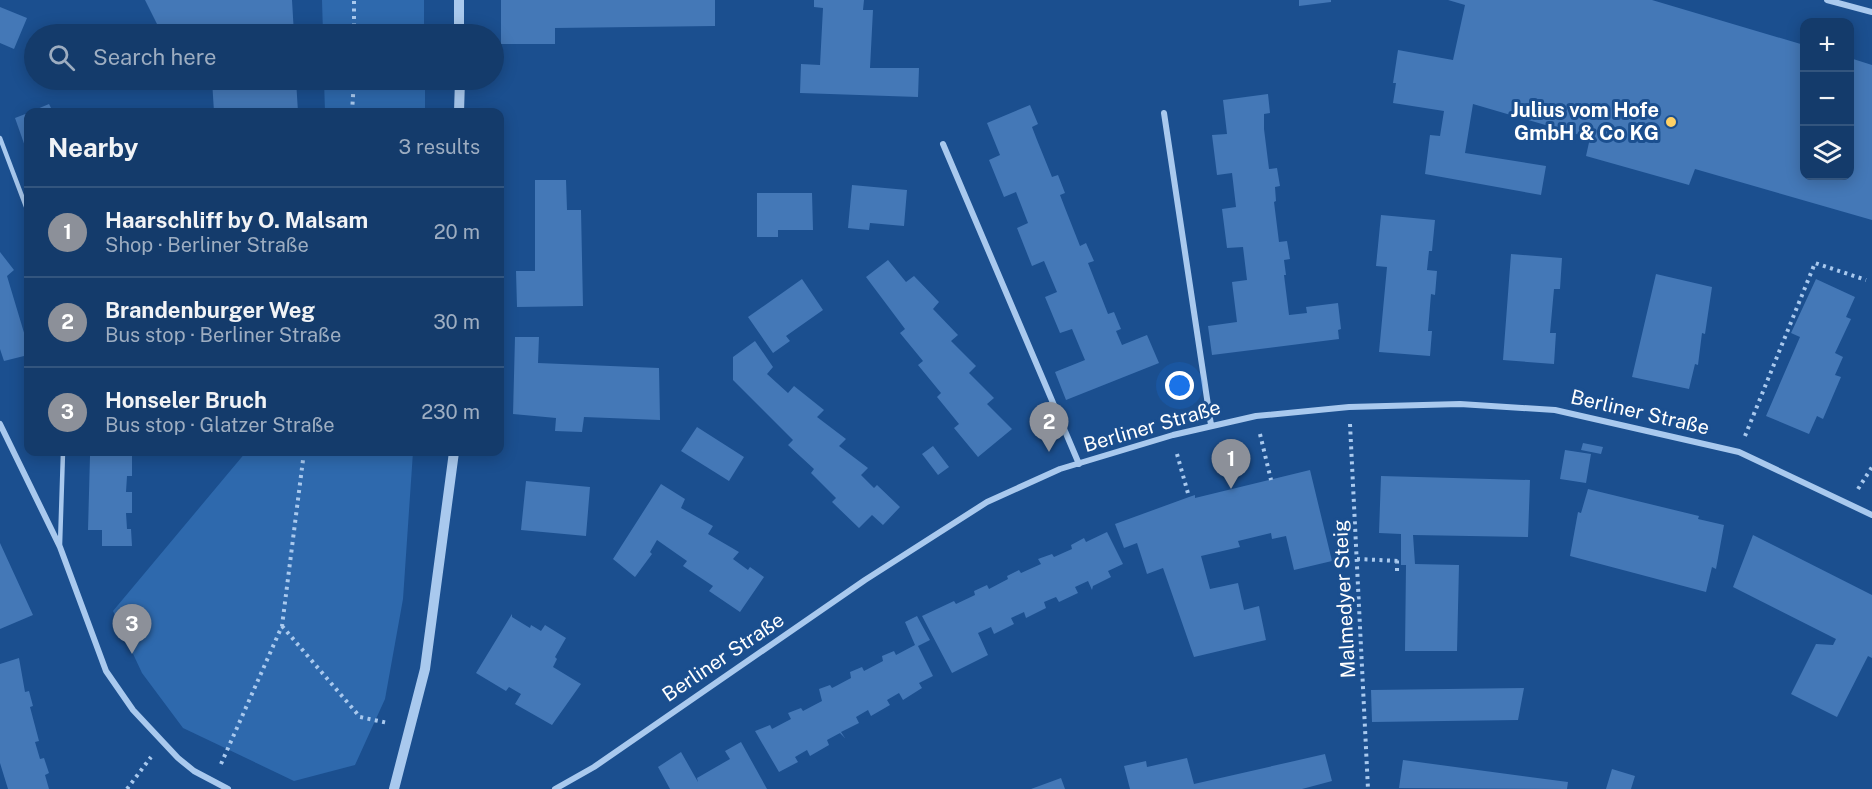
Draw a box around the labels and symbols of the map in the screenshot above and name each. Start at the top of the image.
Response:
place label: Julius vom Hofe GmbH & Co KG [1511,98,1659,145]
marker: Julius vom Hofe GmbH & Co KG [1664,115,1678,129]
your location [1165,371,1194,400]
street label: Berliner Straße [1568,384,1712,440]
street label: Berliner Straße [1081,395,1223,457]
pin: 2 [1030,402,1068,452]
pin: 1 [1212,440,1250,489]
street label: Malmedyer Steig [1328,519,1360,679]
pin: 3 [112,604,152,654]
street label: Berliner Straße [658,607,788,707]

